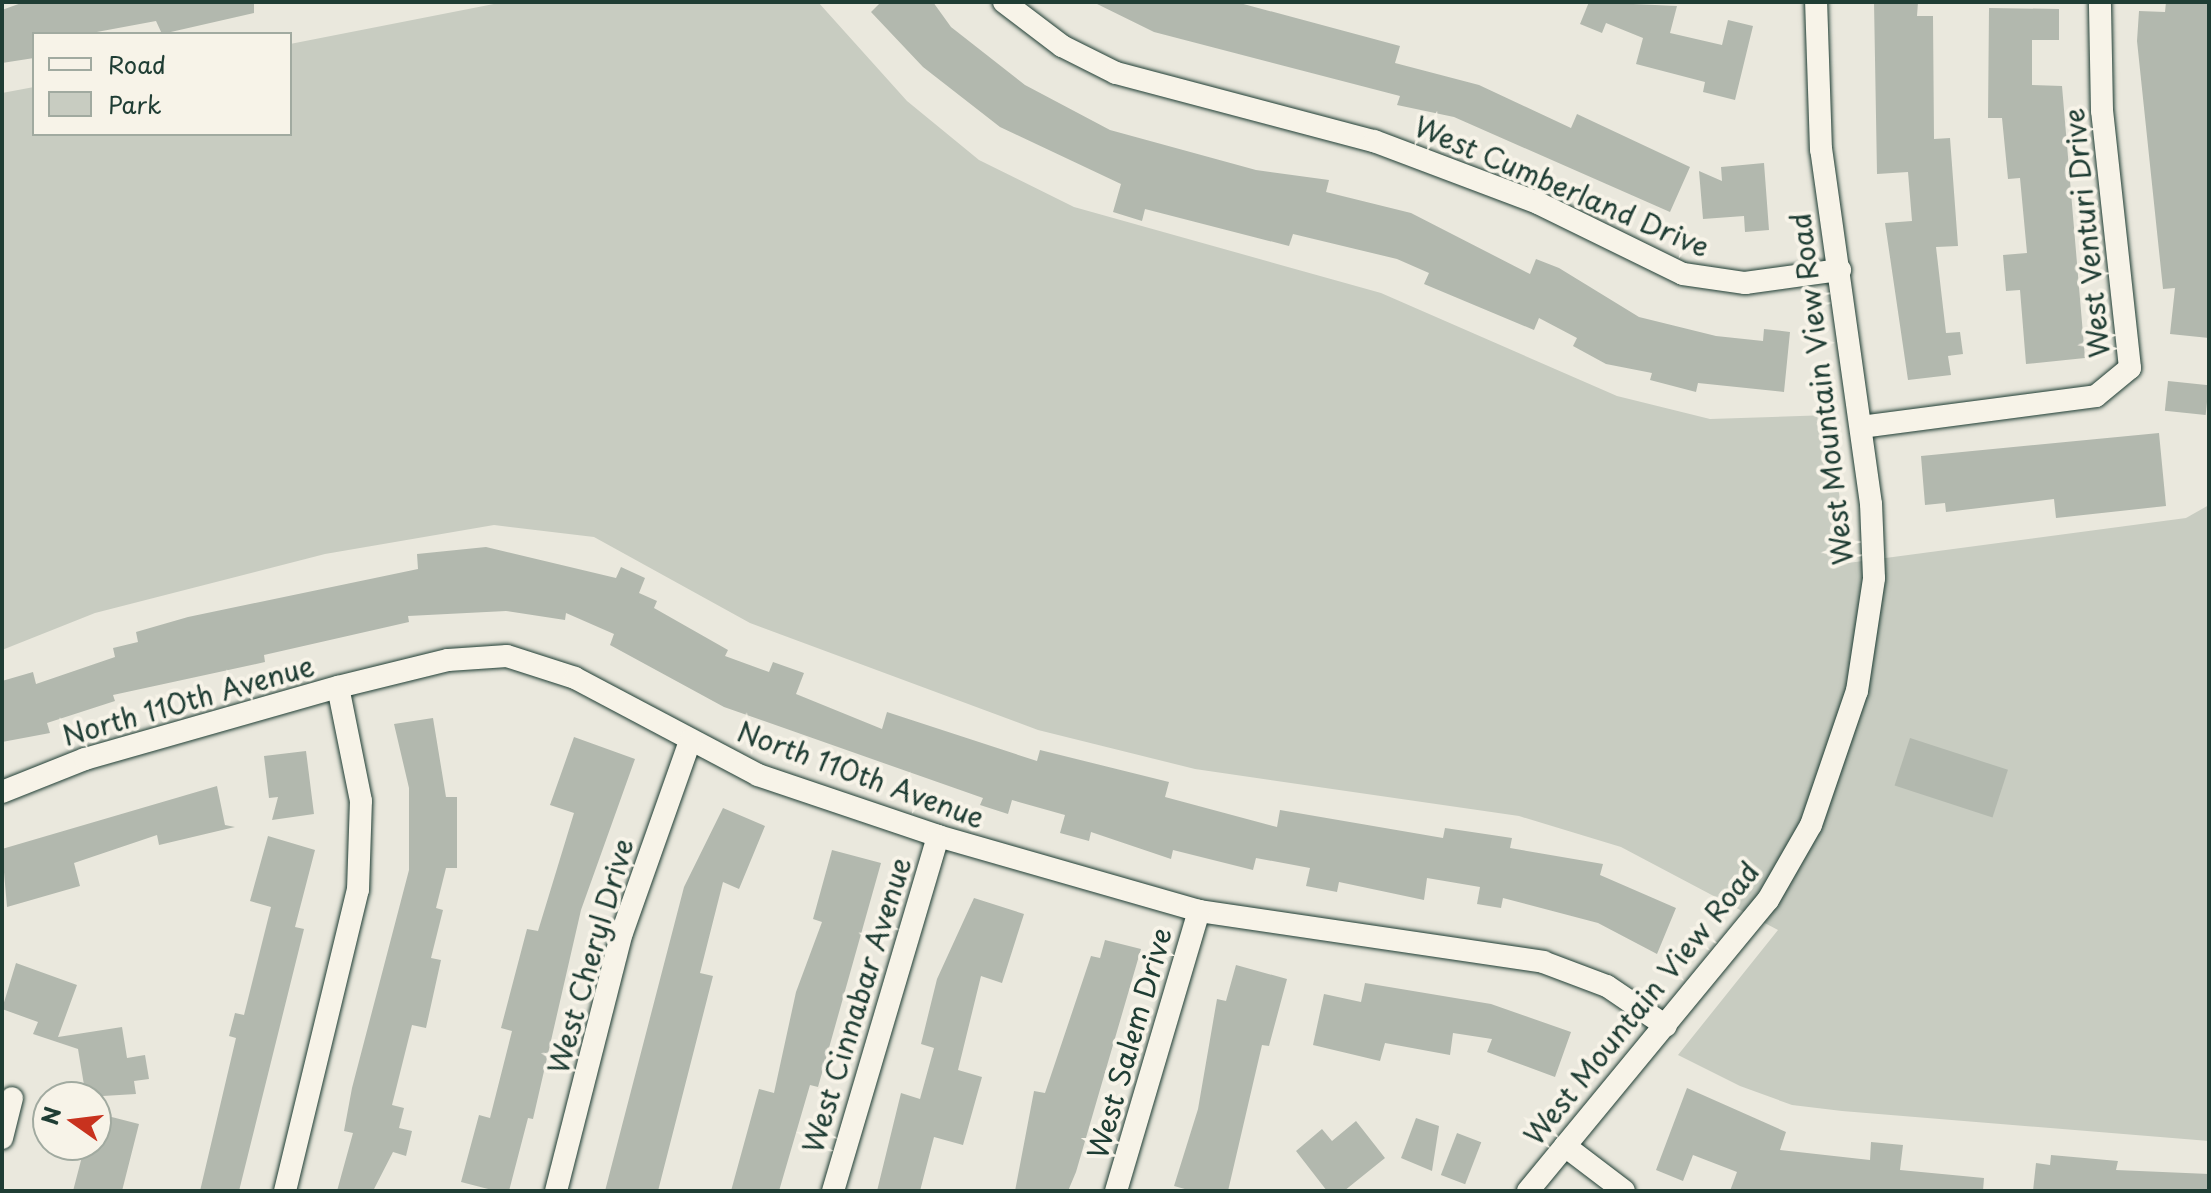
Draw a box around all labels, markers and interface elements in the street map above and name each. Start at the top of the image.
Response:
legend [32,32,292,136]
text: Road [108,46,166,82]
text: Park [108,86,162,122]
street label: West Venturi Drive [2056,106,2116,360]
street label: West Cumberland Drive [1409,108,1715,264]
street label: West Mountain View Road [1783,212,1859,566]
street label: North 110th Avenue [57,648,319,752]
street label: North 110th Avenue [732,713,990,835]
street label: West Cheryl Drive [540,834,640,1078]
street label: West Cinnabar Avenue [795,853,917,1157]
street label: West Mountain View Road [1517,856,1765,1150]
street label: West Salem Drive [1080,923,1178,1163]
north arrow [32,1081,112,1161]
text: N [32,1103,68,1128]

